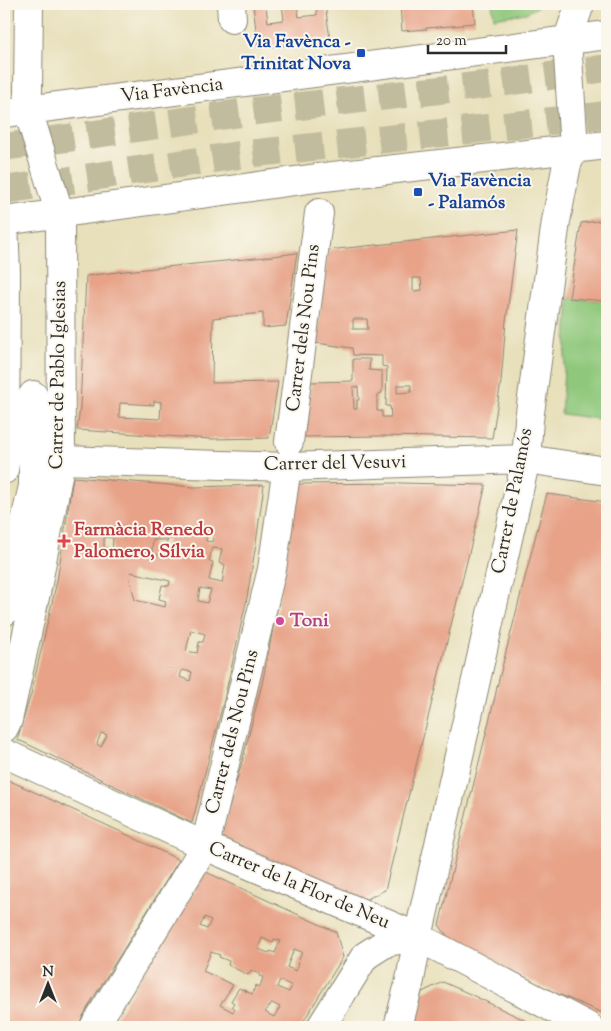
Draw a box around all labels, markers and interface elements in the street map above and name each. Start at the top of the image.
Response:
scale bar [428,22,506,54]
place label: Via Favènca - Trinitat Nova [241,29,351,78]
text: 20 m [436,31,467,52]
marker: Via Favènca - Trinitat Nova [355,47,367,59]
street label: Via Favència [119,71,225,111]
place label: Via Favència - Palamós [428,168,531,217]
marker: Via Favència - Palamós [412,186,424,198]
street label: Carrer dels Nou Pins [280,243,328,413]
street label: Carrer de Pablo Iglesias [44,280,74,470]
street label: Carrer de Palamós [486,426,540,576]
street label: Carrer del Vesuvi [264,449,406,479]
place label: Farmàcia Renedo Palomero, Sílvia [74,517,214,566]
marker: Farmàcia Renedo Palomero, Sílvia [58,535,70,547]
place label: Toni [290,608,329,635]
marker: Toni [274,615,286,627]
street label: Carrer dels Nou Pins [199,647,267,817]
street label: Carrer de la Flor de Neu [204,836,394,936]
north arrow [22,958,72,1008]
text: N [42,963,54,983]

